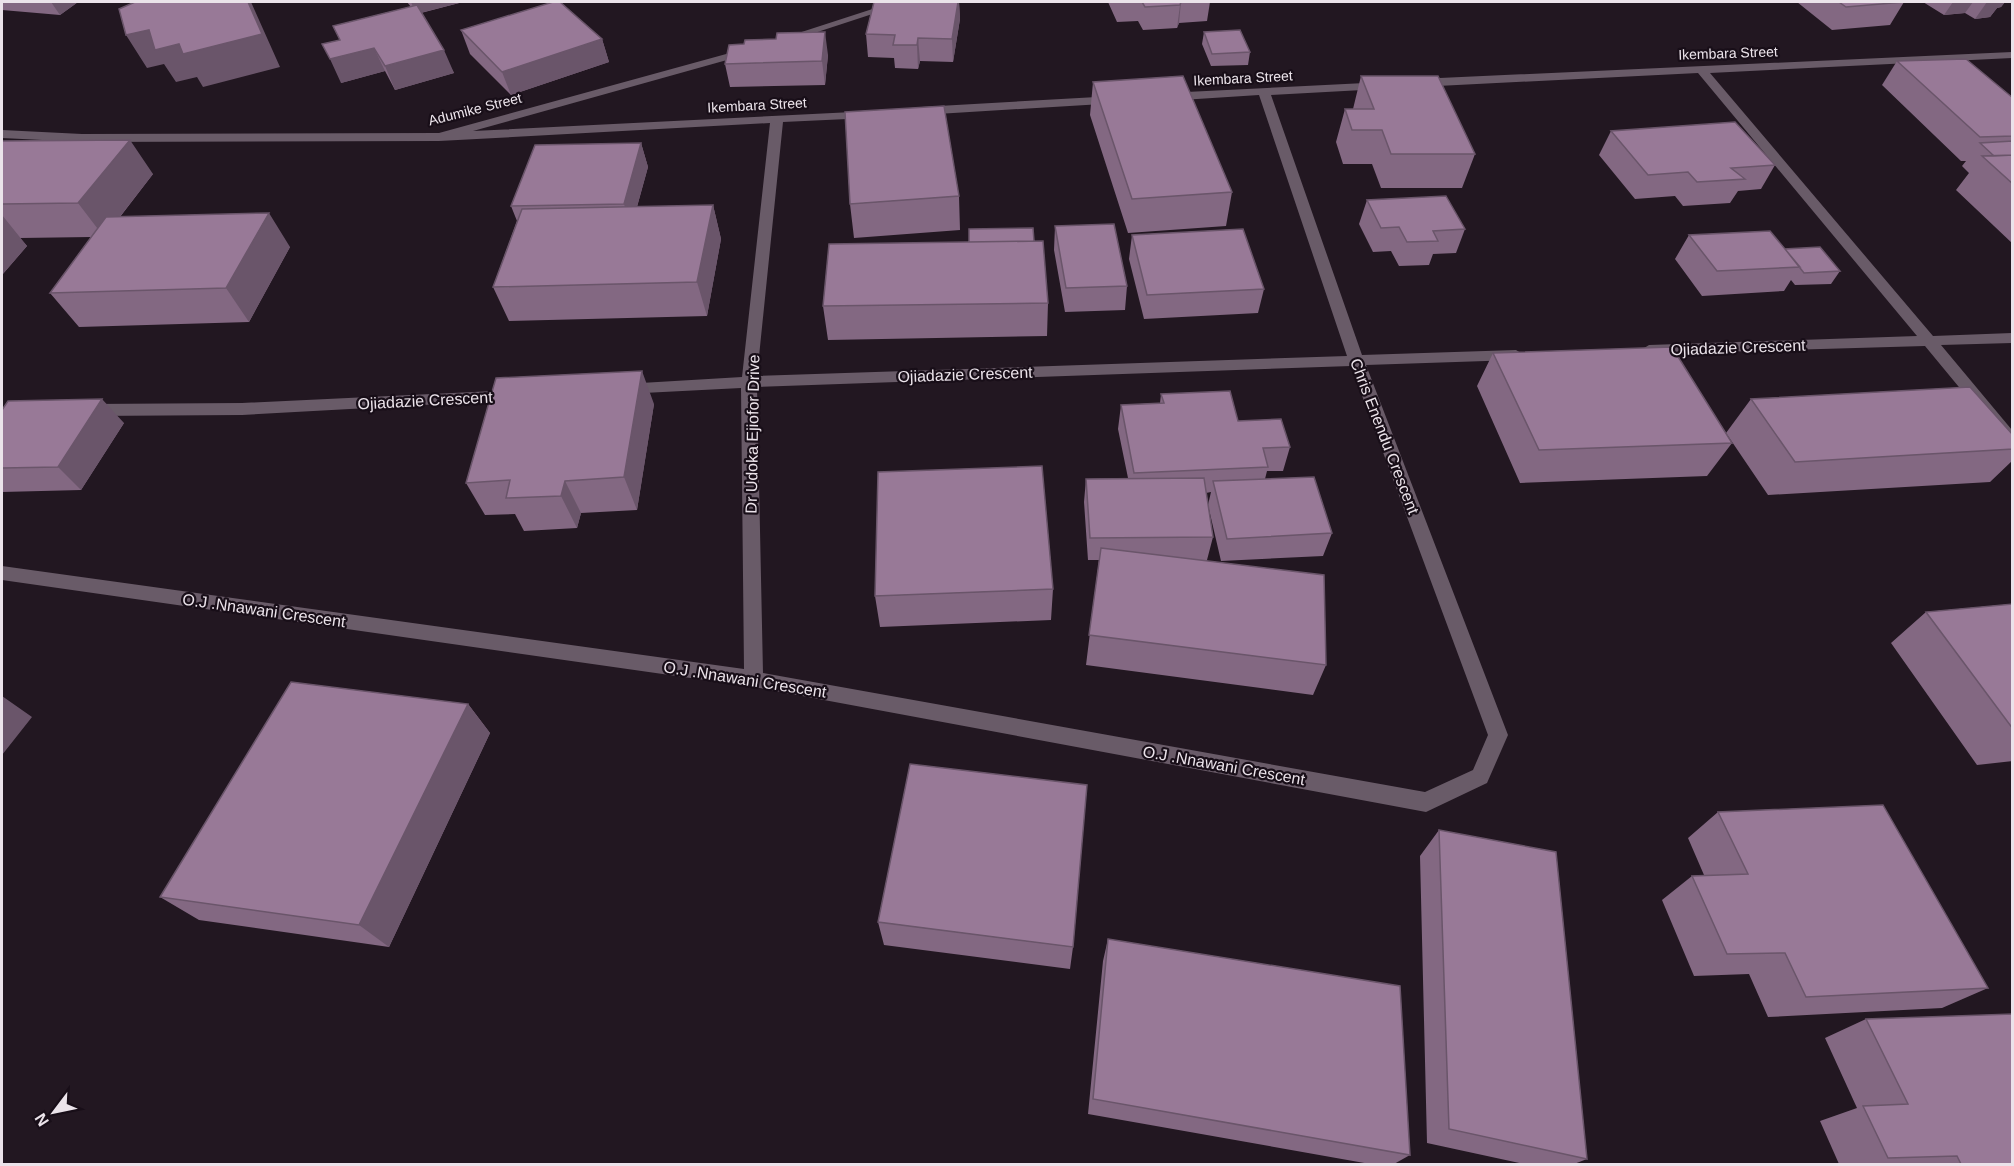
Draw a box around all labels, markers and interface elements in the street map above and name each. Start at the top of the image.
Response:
street label: Ikembara Street [1678,43,1778,63]
street label: Ikembara Street [1193,67,1293,89]
street label: Adumike Street [427,90,523,128]
street label: Ikembara Street [707,94,807,116]
street label: Ojiadazie Crescent [1670,337,1806,358]
street label: Dr Udoka Ejiofor Drive [743,354,762,514]
street label: Chris Enendu Crescent [1347,356,1422,517]
street label: Ojiadazie Crescent [897,364,1033,385]
street label: Ojiadazie Crescent [357,388,494,413]
street label: O.J .Nnawani Crescent [181,591,347,630]
street label: O.J .Nnawani Crescent [662,658,828,701]
street label: O.J .Nnawani Crescent [1141,743,1307,788]
north arrow [24,1082,84,1142]
text: N [31,1110,52,1129]

